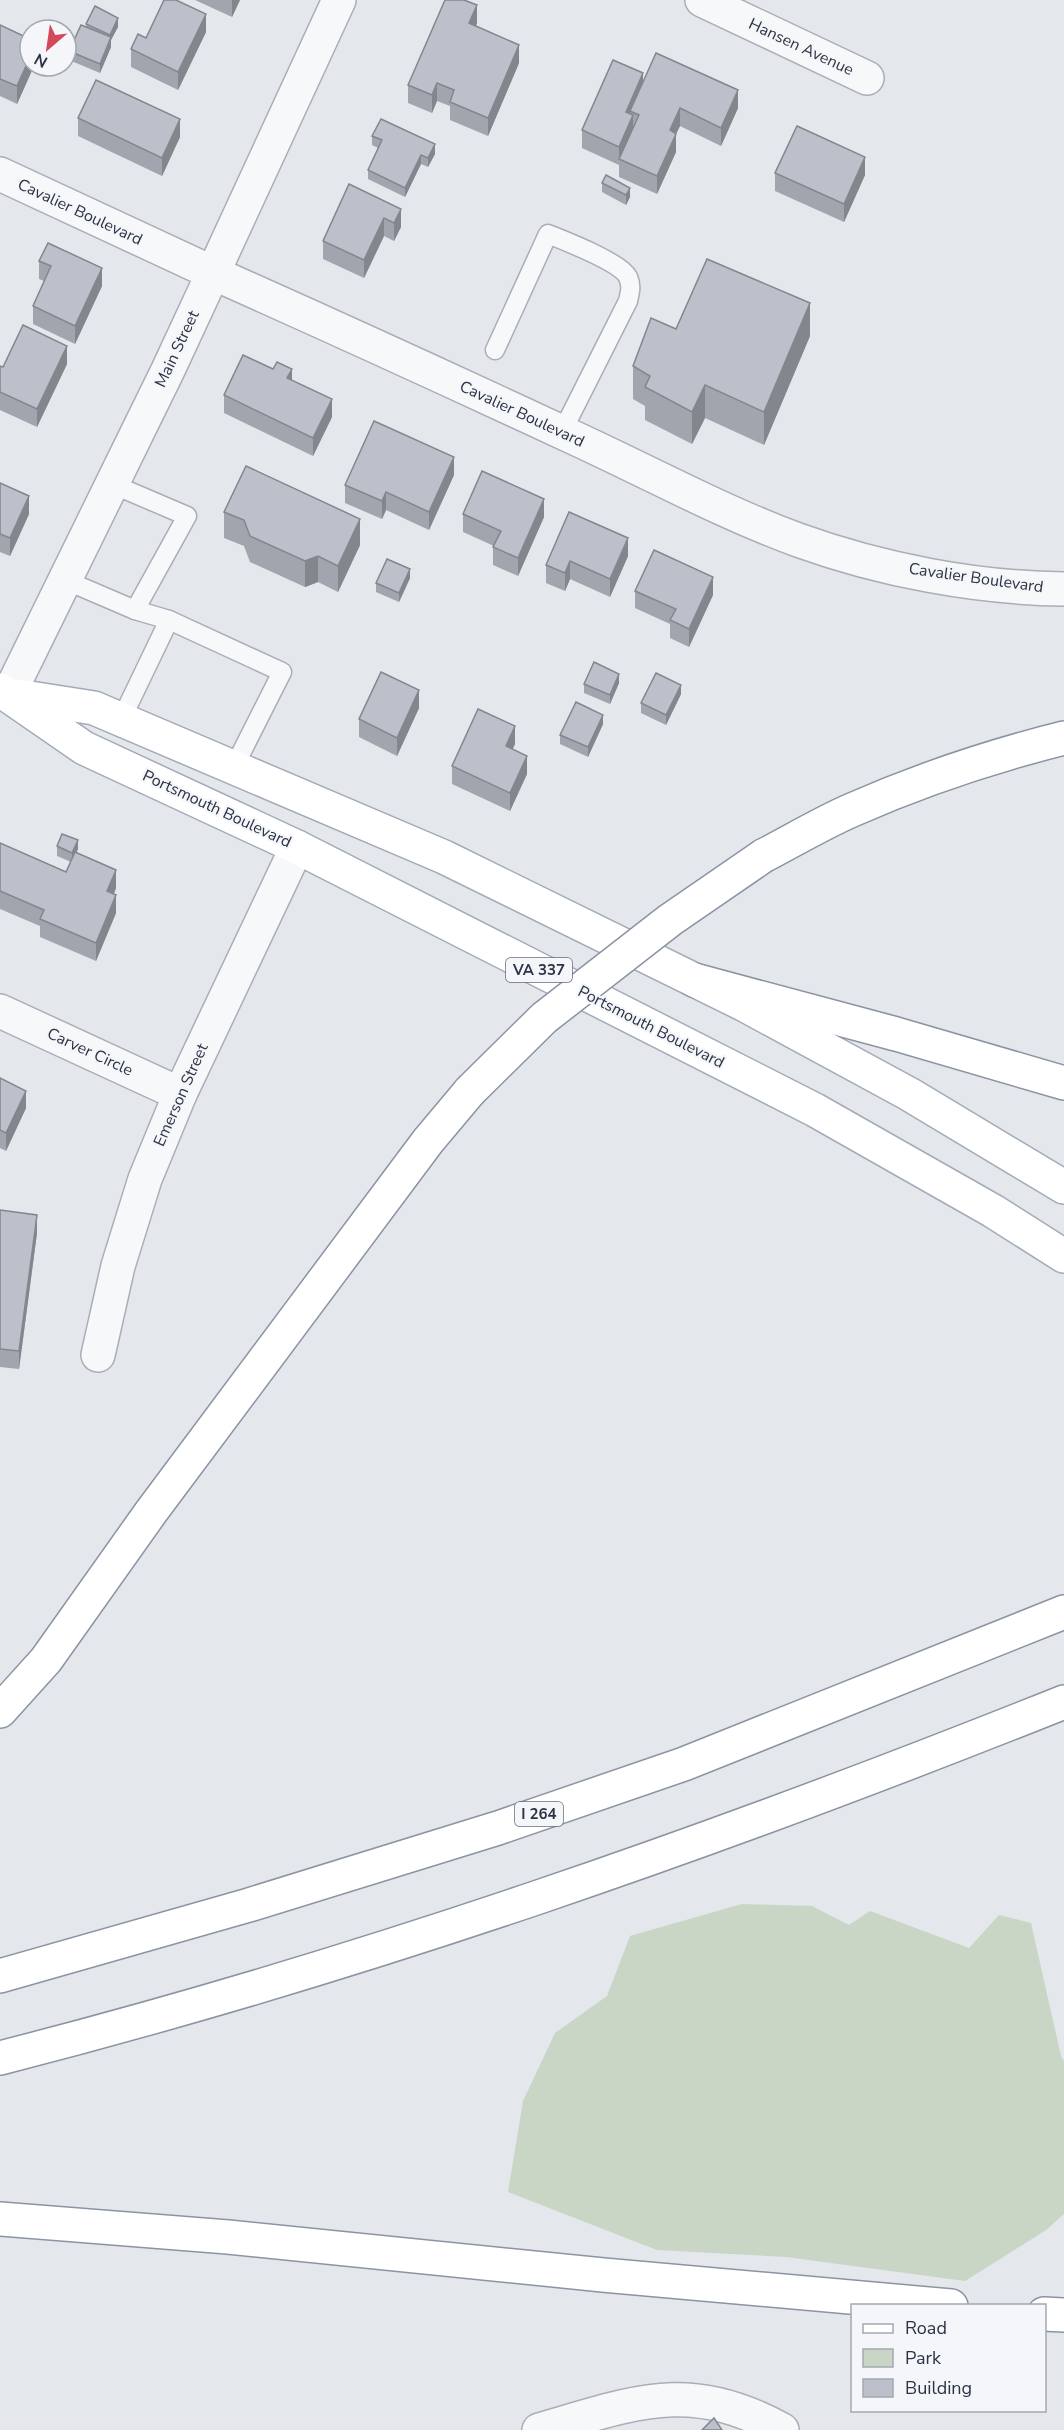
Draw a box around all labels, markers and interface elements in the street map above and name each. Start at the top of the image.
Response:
street label: Hansen Avenue [745,13,857,81]
north arrow [18,18,78,78]
text: N [31,48,52,73]
street label: Cavalier Boulevard [14,173,146,251]
street label: Main Street [150,307,205,391]
street label: Cavalier Boulevard [456,375,588,453]
street label: Cavalier Boulevard [907,558,1045,598]
street label: Portsmouth Boulevard [139,765,295,853]
road number: VA 337 [506,958,572,982]
street label: Portsmouth Boulevard [574,980,728,1074]
street label: Carver Circle [43,1023,137,1081]
street label: Emerson Street [148,1040,214,1150]
road number: I 264 [515,1802,563,1826]
legend [851,2304,1046,2412]
text: Road [905,2316,947,2340]
text: Park [905,2346,942,2370]
text: Building [905,2376,972,2400]

